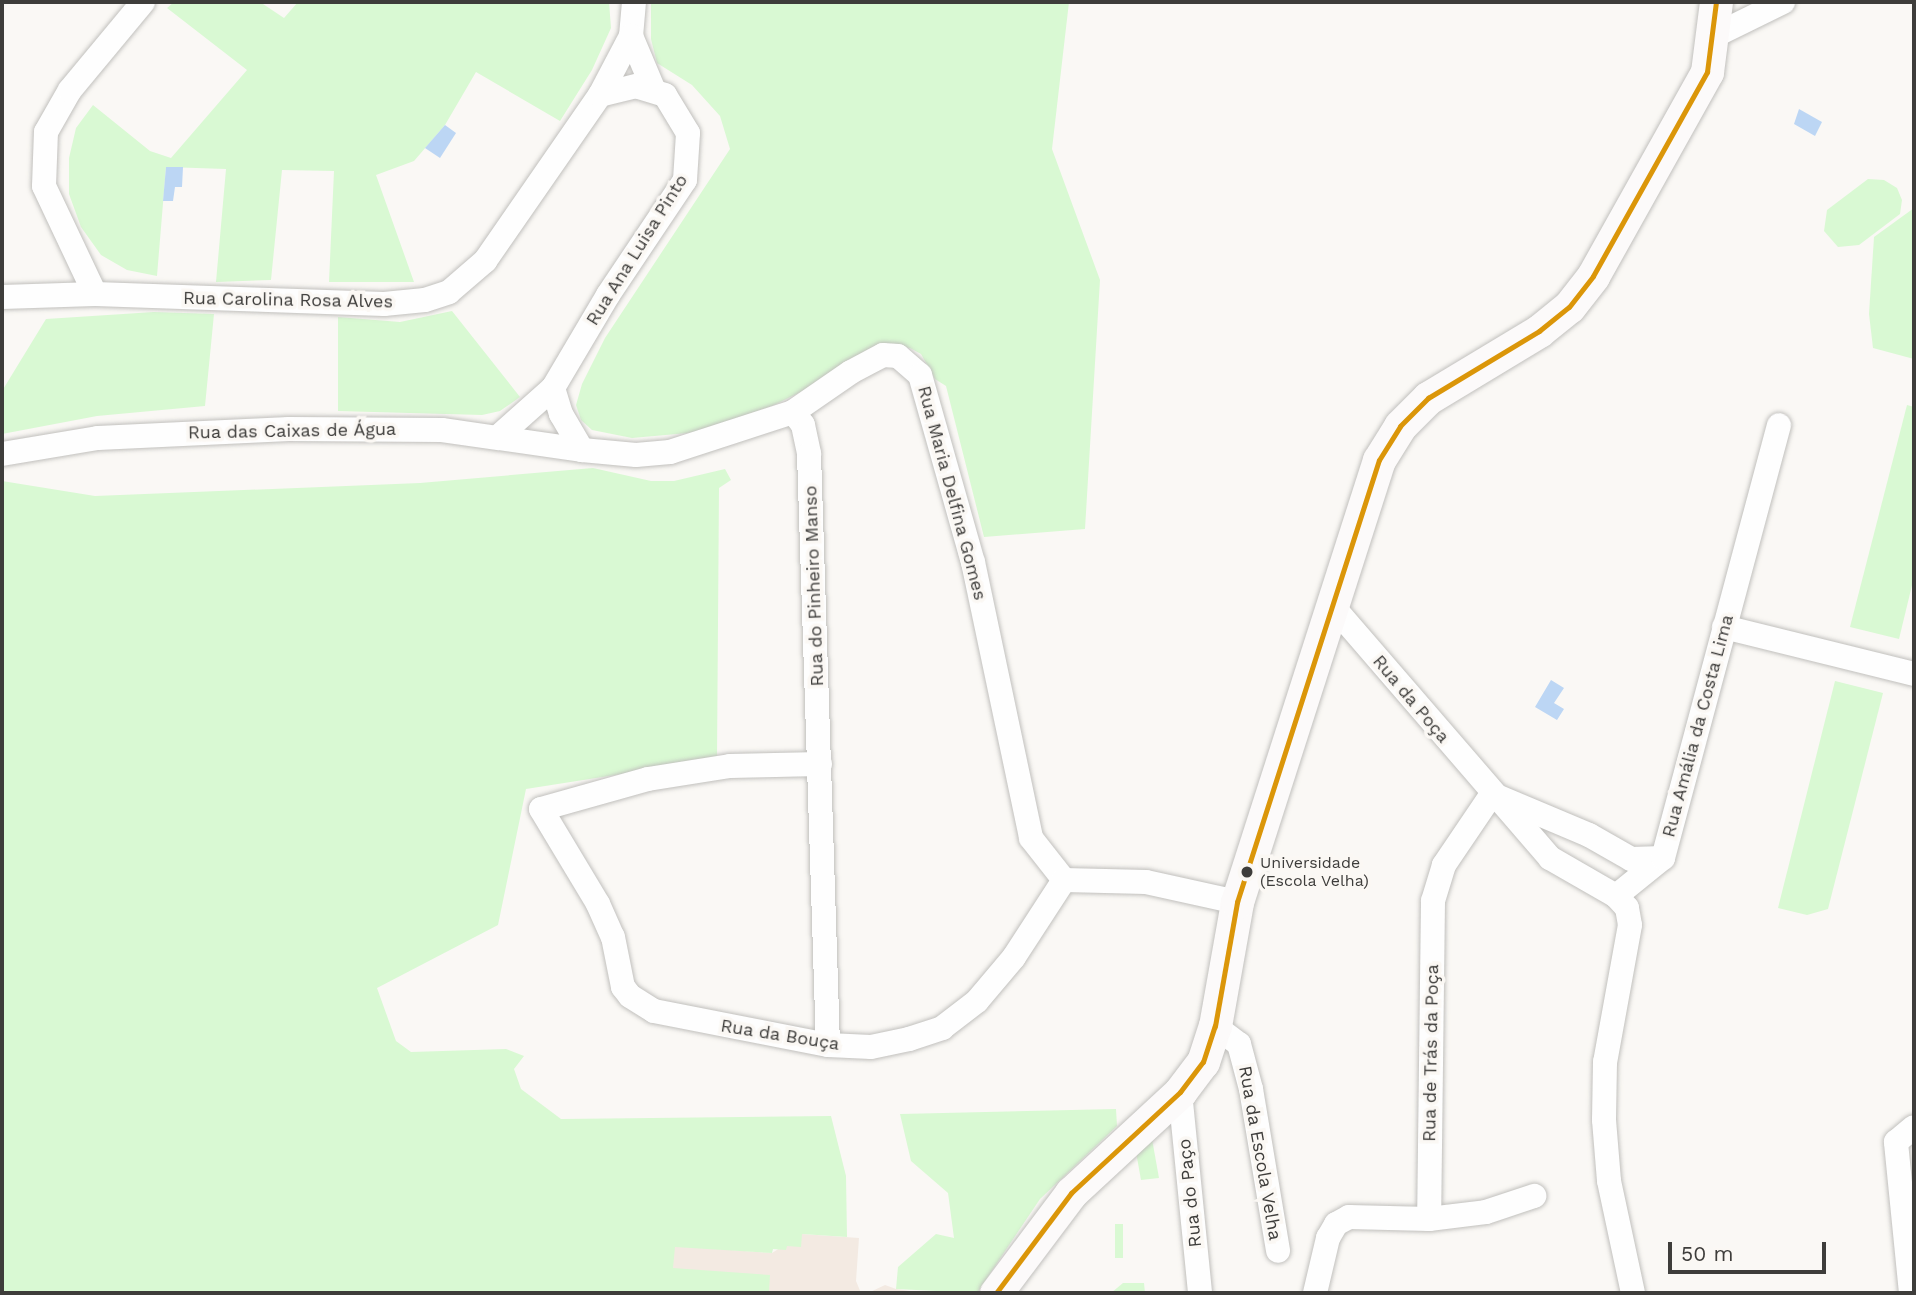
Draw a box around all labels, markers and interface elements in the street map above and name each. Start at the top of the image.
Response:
street label: Rua Ana Luisa Pinto [581,170,693,330]
street label: Rua Carolina Rosa Alves [182,287,394,313]
street label: Rua Maria Delfina Gomes [913,383,991,603]
street label: Rua das Caixas de Água [187,418,397,444]
street label: Rua do Pinheiro Manso [800,485,828,687]
street label: Rua Amália da Costa Lima [1658,611,1738,841]
street label: Rua da Poça [1368,650,1454,748]
place label: Universidade (Escola Velha) [1260,853,1370,891]
marker: Universidade (Escola Velha) [1240,865,1254,879]
street label: Rua de Trás da Poça [1419,963,1443,1143]
street label: Rua da Bouça [719,1015,841,1055]
street label: Rua da Escola Velha [1234,1063,1286,1243]
street label: Rua do Paço [1174,1137,1206,1249]
scale bar [1671,1228,1828,1272]
text: 50 m [1681,1241,1733,1266]

